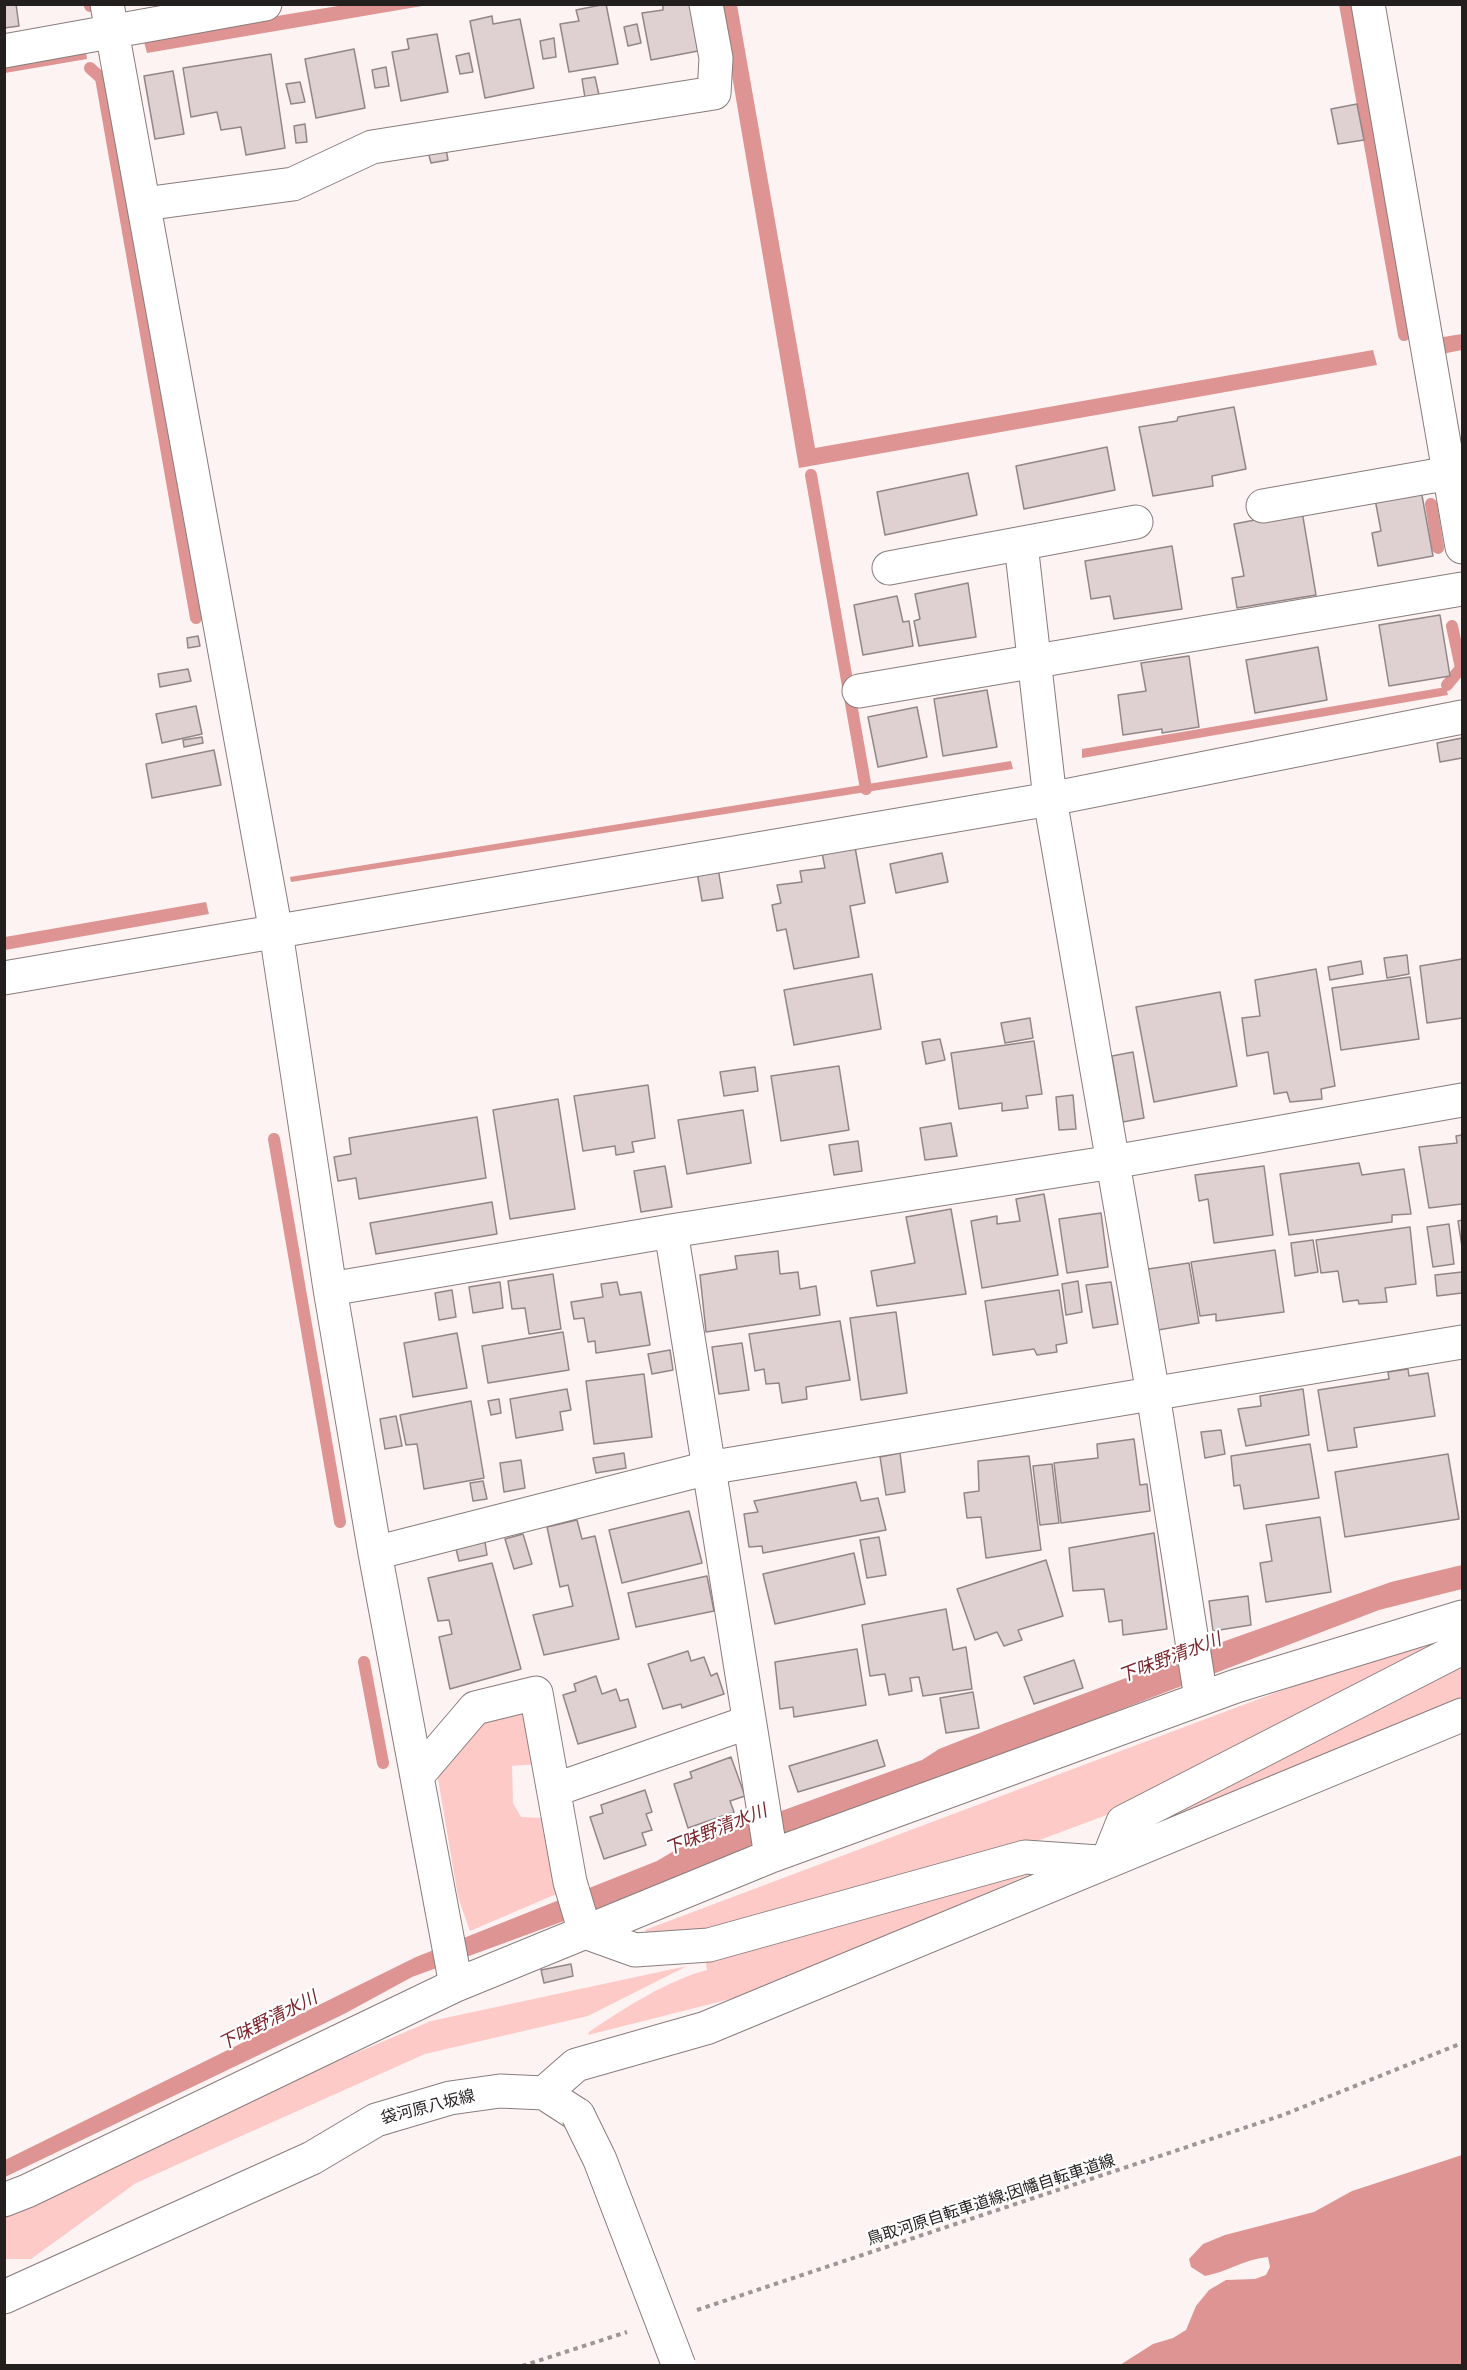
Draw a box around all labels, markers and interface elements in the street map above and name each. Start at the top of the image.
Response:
water label: 下味野清水川 [1116,1629,1224,1687]
water label: 下味野清水川 [662,1800,770,1860]
water label: 下味野清水川 [215,1987,321,2055]
street label: 袋河原八坂線 [379,2086,477,2128]
street label: 鳥取河原自転車道線;因幡自転車道線 [864,2151,1118,2249]

